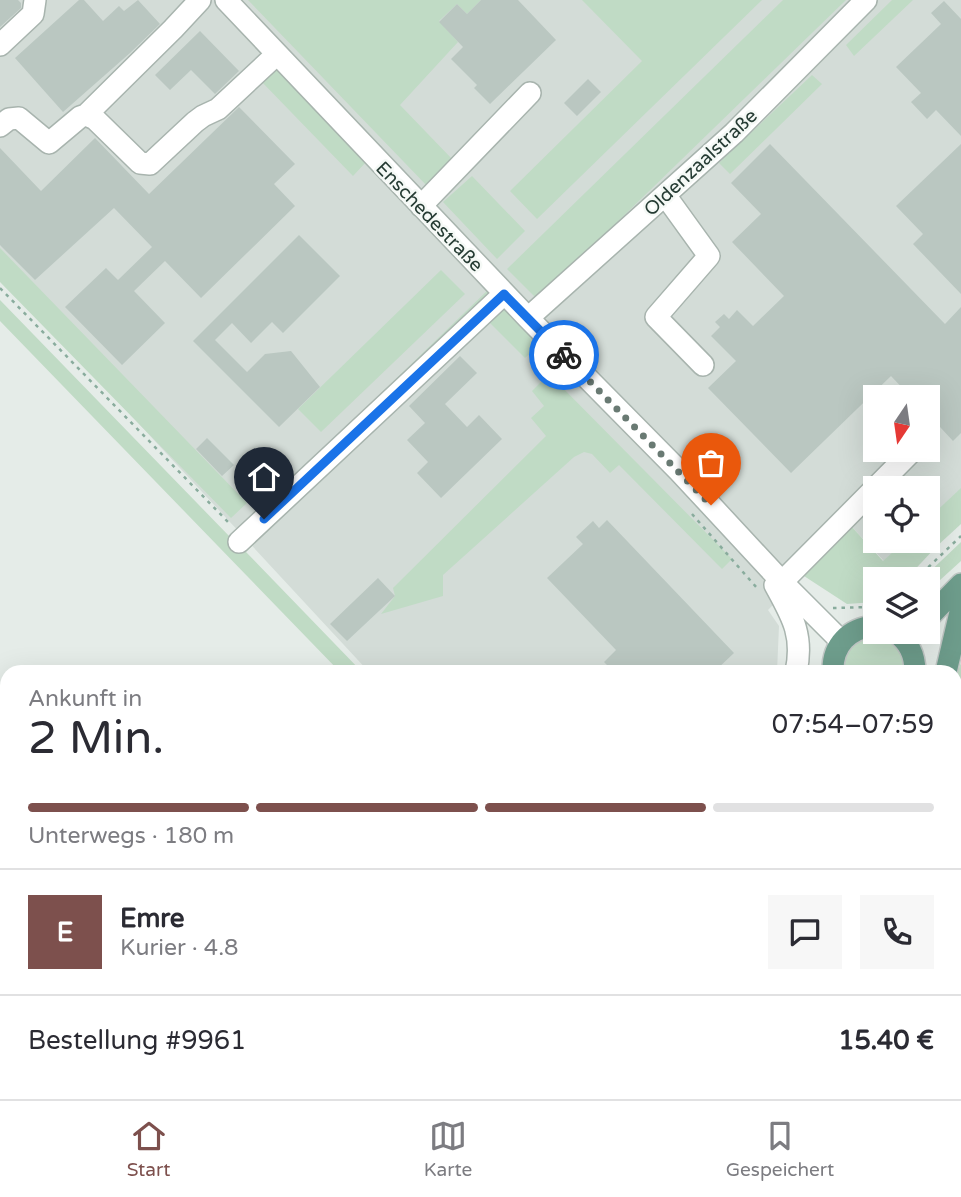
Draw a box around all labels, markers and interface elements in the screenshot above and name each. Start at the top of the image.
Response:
street label: Oldenzaalstraße [640,105,762,221]
street label: Enschedestraße [371,157,487,276]
courier [529,320,599,390]
icon: bike [545,336,583,374]
north arrow [863,385,940,462]
map controls [863,385,940,644]
pin [681,433,741,505]
icon: bag [692,444,730,482]
pin [234,447,294,519]
icon: home [245,458,283,496]
button: locate [863,476,940,553]
button: layers [863,567,940,644]
text: Ankunft in [28,685,142,713]
text: 07:54–07:59 [772,709,934,740]
text: 2 Min. [28,711,164,766]
text: Unterwegs · 180 m [28,822,234,850]
button: chat [768,895,842,969]
button: phone [860,895,934,969]
text: Emre [120,903,185,934]
text: E [57,917,73,948]
text: Kurier · 4.8 [120,934,238,962]
text: Bestellung #9961 [28,1025,246,1056]
text: 15.40 € [838,1025,934,1056]
tab: Start [127,1117,170,1181]
tab: Karte [424,1117,472,1181]
tab: Gespeichert [726,1117,834,1181]

